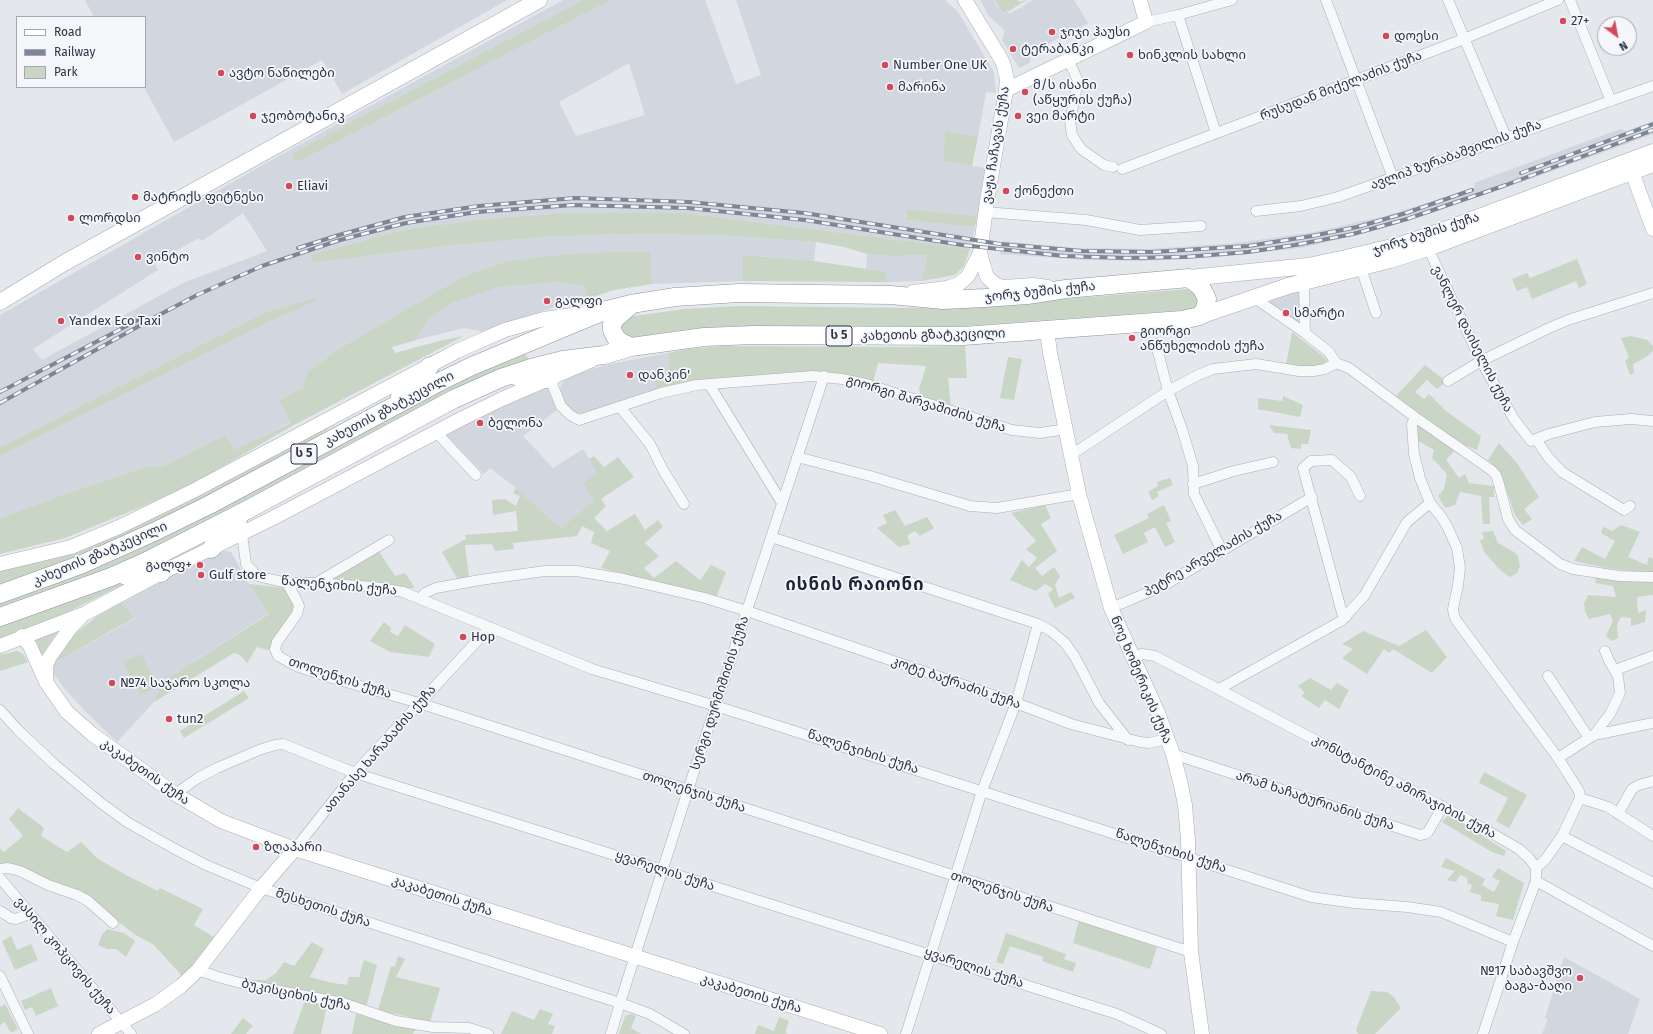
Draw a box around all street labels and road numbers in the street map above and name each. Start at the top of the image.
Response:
street label: რუსუდან მიქელაძის ქუჩა [1258,48,1424,124]
street label: ვაჟა ჩაჩავას ქუჩა [979,85,1013,205]
street label: ავლიპ ზურაბაშვილის ქუჩა [1368,117,1544,193]
street label: ჯორჯ ბუშის ქუჩა [1371,209,1481,259]
street label: ვანლერ დაისელის ქუჩა [1428,263,1516,415]
street label: ჯორჯ ბუშის ქუჩა [984,278,1096,306]
road number: ს 5 [826,326,852,346]
street label: კახეთის გზატკეცილი [860,326,1006,344]
street label: კახეთის გზატკეცილი [321,368,457,450]
street label: გიორგი შარვაშიძის ქუჩა [844,372,1008,436]
road number: ს 5 [291,444,317,464]
street label: პეტრე არველაძის ქუჩა [1141,508,1285,600]
street label: კახეთის გზატკეცილი [30,518,170,590]
street label: წალენჯიხის ქუჩა [280,573,398,599]
street label: სერგი დურმიშიძის ქუჩა [688,614,752,772]
street label: ნოე ხომერიკის ქუჩა [1107,614,1175,746]
street label: თოლენჯის ქუჩა [286,654,394,702]
street label: კოტე ბაქრაძის ქუჩა [889,654,1023,712]
street label: ათანასე ხარაბაძის ქუჩა [320,682,440,816]
street label: წალენჯიხის ქუჩა [805,727,921,777]
street label: კონსტანტინე ამირაჯიბის ქუჩა [1309,732,1499,842]
street label: კაკაბეთის ქუჩა [98,736,192,808]
street label: თოლენჯის ქუჩა [640,768,748,816]
street label: არამ ხაჩატურიანის ქუჩა [1234,768,1396,834]
street label: წალენჯიხის ქუჩა [1113,826,1229,876]
street label: ყვარელის ქუჩა [613,848,717,894]
street label: თოლენჯის ქუჩა [948,868,1056,916]
street label: კაკაბეთის ქუჩა [390,872,494,920]
street label: მესხეთის ქუჩა [274,885,372,931]
street label: ვასილ კოპცოვის ქუჩა [11,894,119,1018]
street label: ყვარელის ქუჩა [922,945,1026,991]
street label: კაკაბეთის ქუჩა [699,971,803,1017]
street label: ბუკისციხის ქუჩა [240,976,352,1014]

